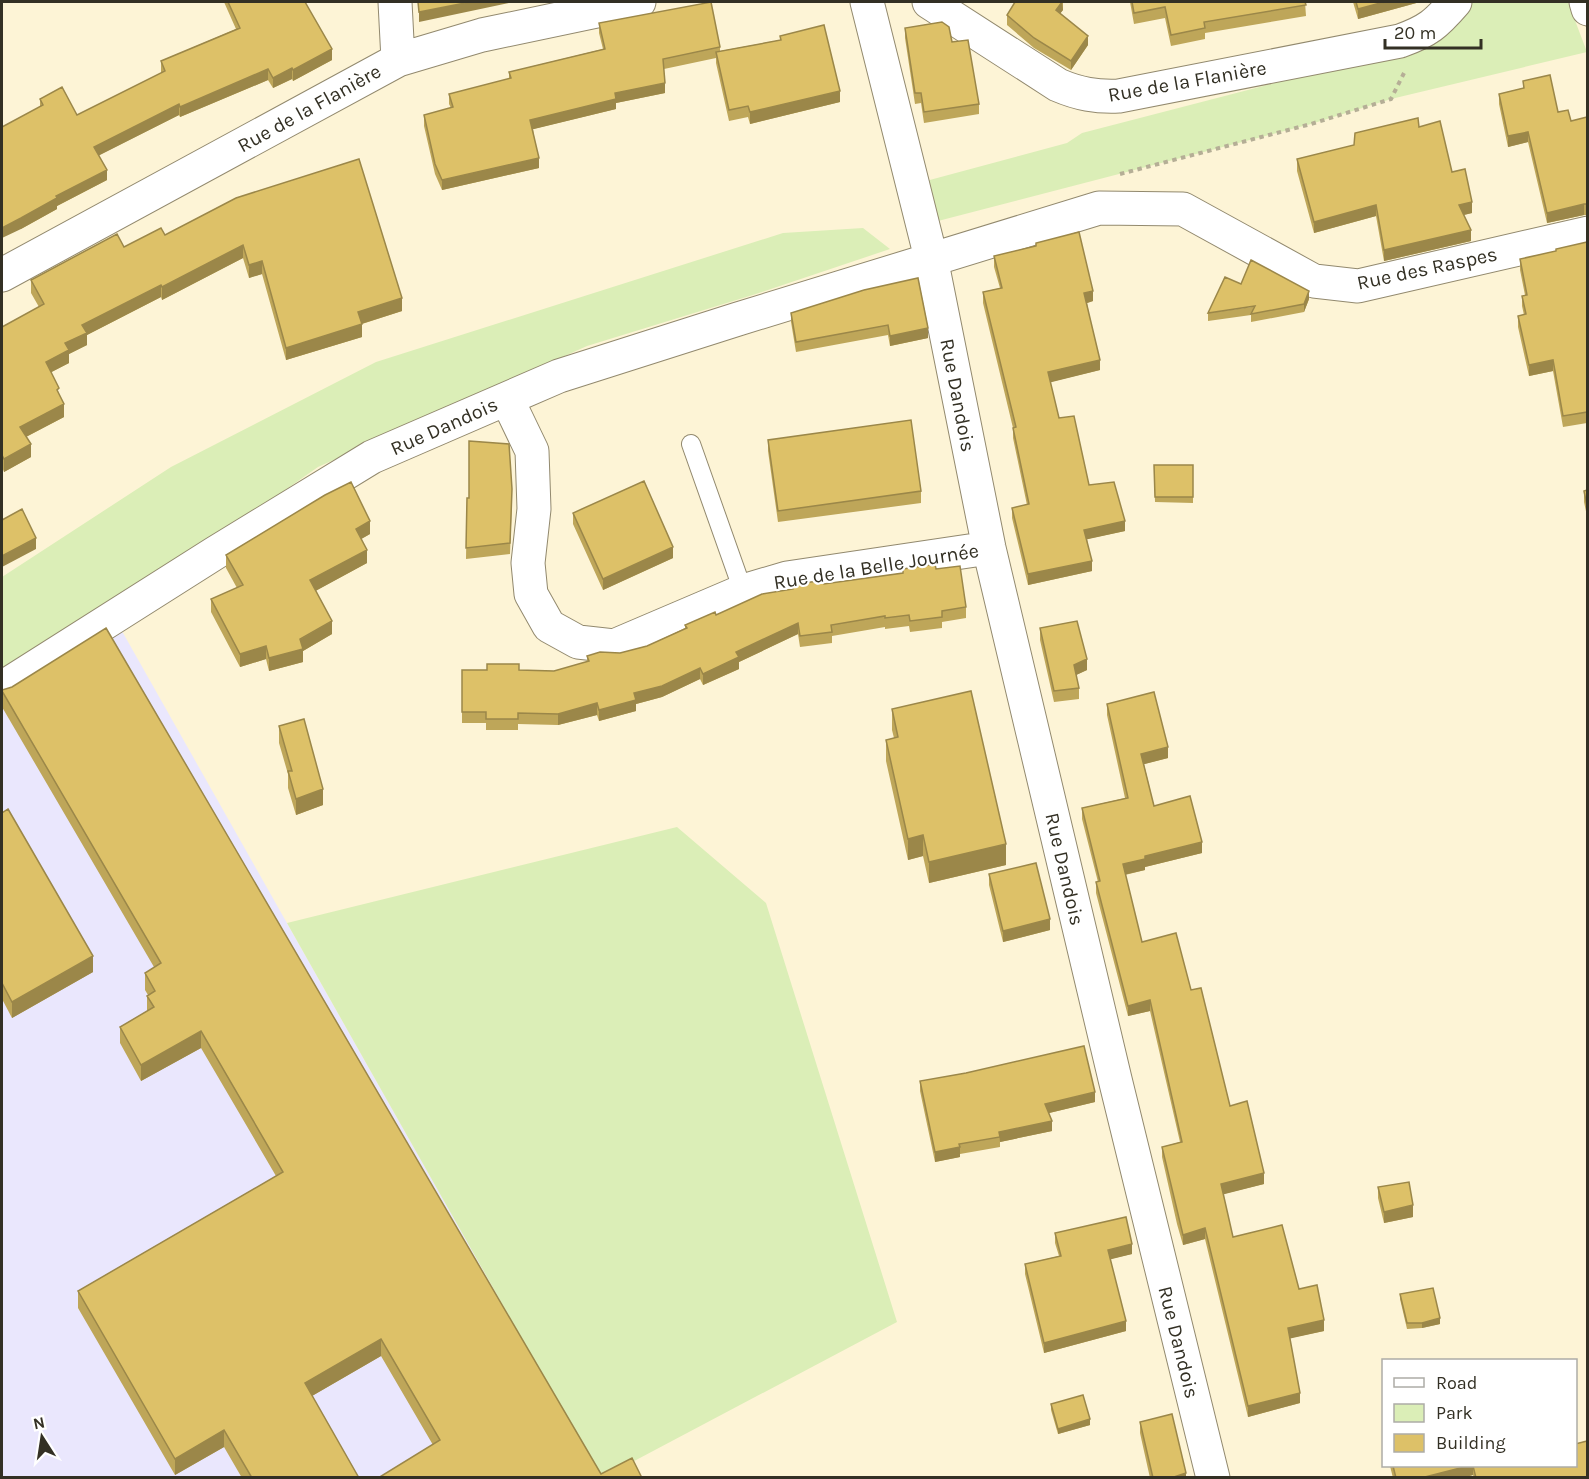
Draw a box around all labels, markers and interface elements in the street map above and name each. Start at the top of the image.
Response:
scale bar [1385,12,1481,50]
text: 20 m [1394,22,1436,44]
street label: Rue de la Flanière [1106,56,1268,107]
street label: Rue de la Flanière [233,59,385,157]
street label: Rue des Raspes [1355,242,1499,295]
street label: Rue Dandois [935,336,980,454]
street label: Rue Dandois [387,393,501,460]
street label: Rue de la Belle Journée [772,539,980,594]
street label: Rue Dandois [1040,811,1089,928]
street label: Rue Dandois [1153,1284,1204,1401]
legend [1382,1359,1577,1467]
text: Road [1436,1372,1477,1394]
text: Park [1436,1402,1473,1424]
north arrow [12,1407,72,1467]
text: N [31,1412,47,1433]
text: Building [1436,1432,1506,1454]

